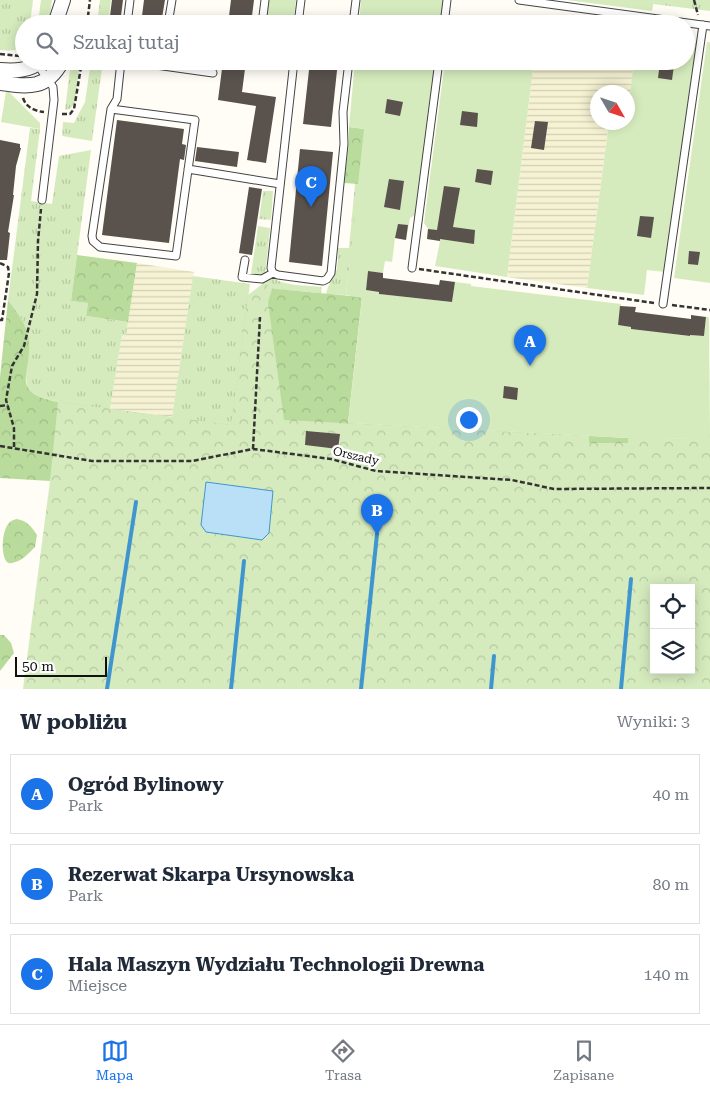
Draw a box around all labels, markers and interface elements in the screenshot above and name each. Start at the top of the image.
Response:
search box [15,15,695,70]
icon: search [33,29,61,57]
text: Szukaj tutaj [73,31,180,54]
north arrow [590,85,635,130]
pin: C [295,166,327,207]
pin: A [514,325,546,366]
your location [456,407,482,433]
street label: Orszady [332,444,381,468]
pin: B [361,494,393,535]
map controls [650,584,695,674]
button: locate [650,584,695,629]
button: layers [650,629,695,674]
scale bar [15,654,108,677]
text: 50 m [22,658,54,674]
text: W pobliżu [20,710,127,734]
text: Wyniki: 3 [617,712,690,731]
text: Ogród Bylinowy [68,773,224,796]
text: A [31,785,43,804]
text: 40 m [652,785,689,804]
text: Park [68,796,103,815]
text: Rezerwat Skarpa Ursynowska [68,863,354,886]
text: B [31,875,43,894]
text: 80 m [652,875,689,894]
text: Park [68,886,103,905]
text: Hala Maszyn Wydziału Technologii Drewna [68,953,485,976]
text: C [31,965,43,984]
text: 140 m [643,965,689,984]
text: Miejsce [68,976,127,995]
tab: Mapa [96,1037,133,1083]
tab: Trasa [325,1037,362,1083]
tab: Zapisane [553,1037,614,1083]

